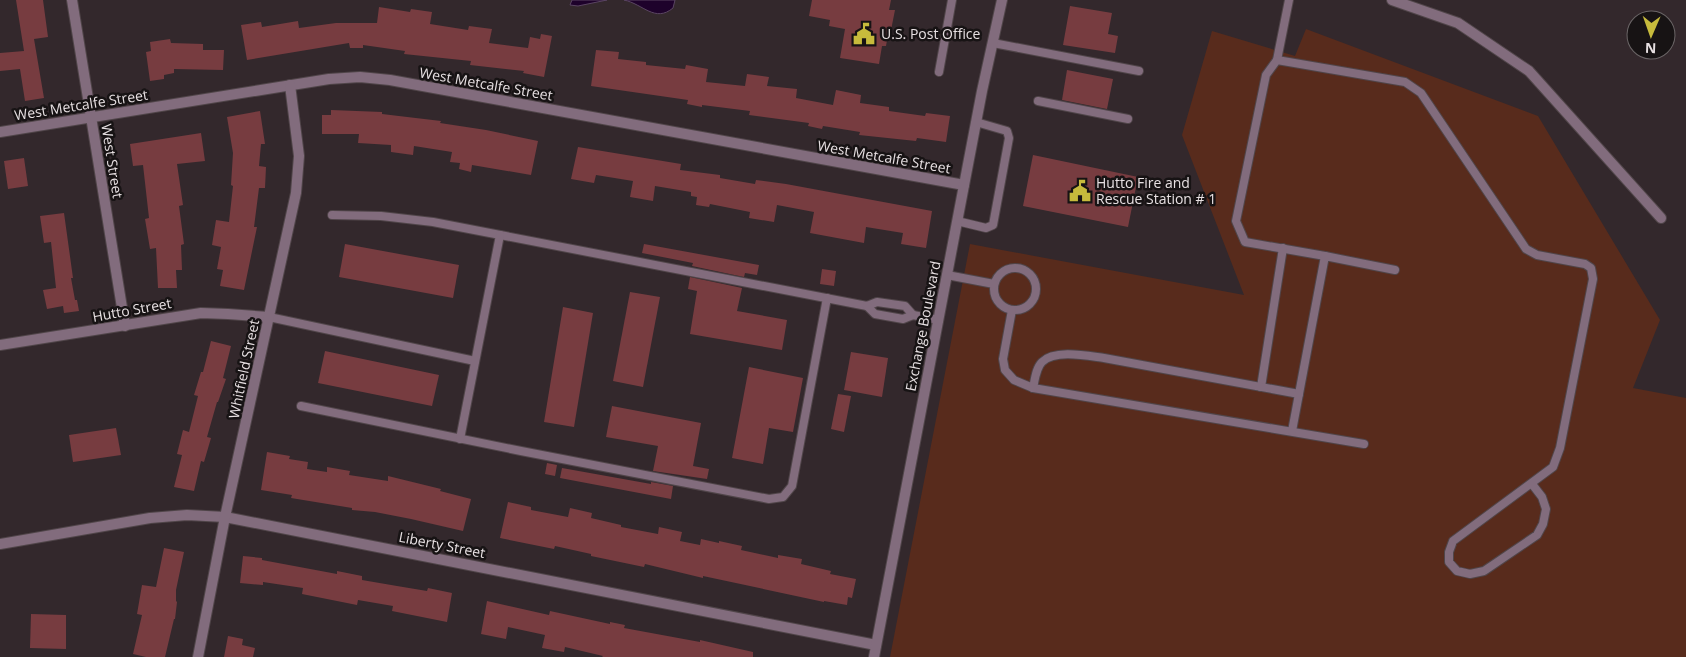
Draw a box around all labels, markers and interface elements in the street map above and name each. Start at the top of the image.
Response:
north arrow [1626,10,1676,60]
public building icon: U.S. Post Office [851,21,877,47]
place label: U.S. Post Office [881,24,981,43]
text: N [1645,39,1657,58]
street label: West Metcalfe Street [418,62,554,105]
street label: West Metcalfe Street [13,85,149,124]
street label: West Street [97,122,128,200]
street label: West Metcalfe Street [816,135,952,178]
place label: Hutto Fire and Rescue Station # 1 [1096,173,1216,208]
public building icon: Hutto Fire and Rescue Station # 1 [1067,178,1093,204]
street label: Exchange Boulevard [901,259,944,393]
street label: Hutto Street [91,293,173,326]
street label: Whitfield Street [224,318,263,420]
street label: Liberty Street [397,527,487,562]

